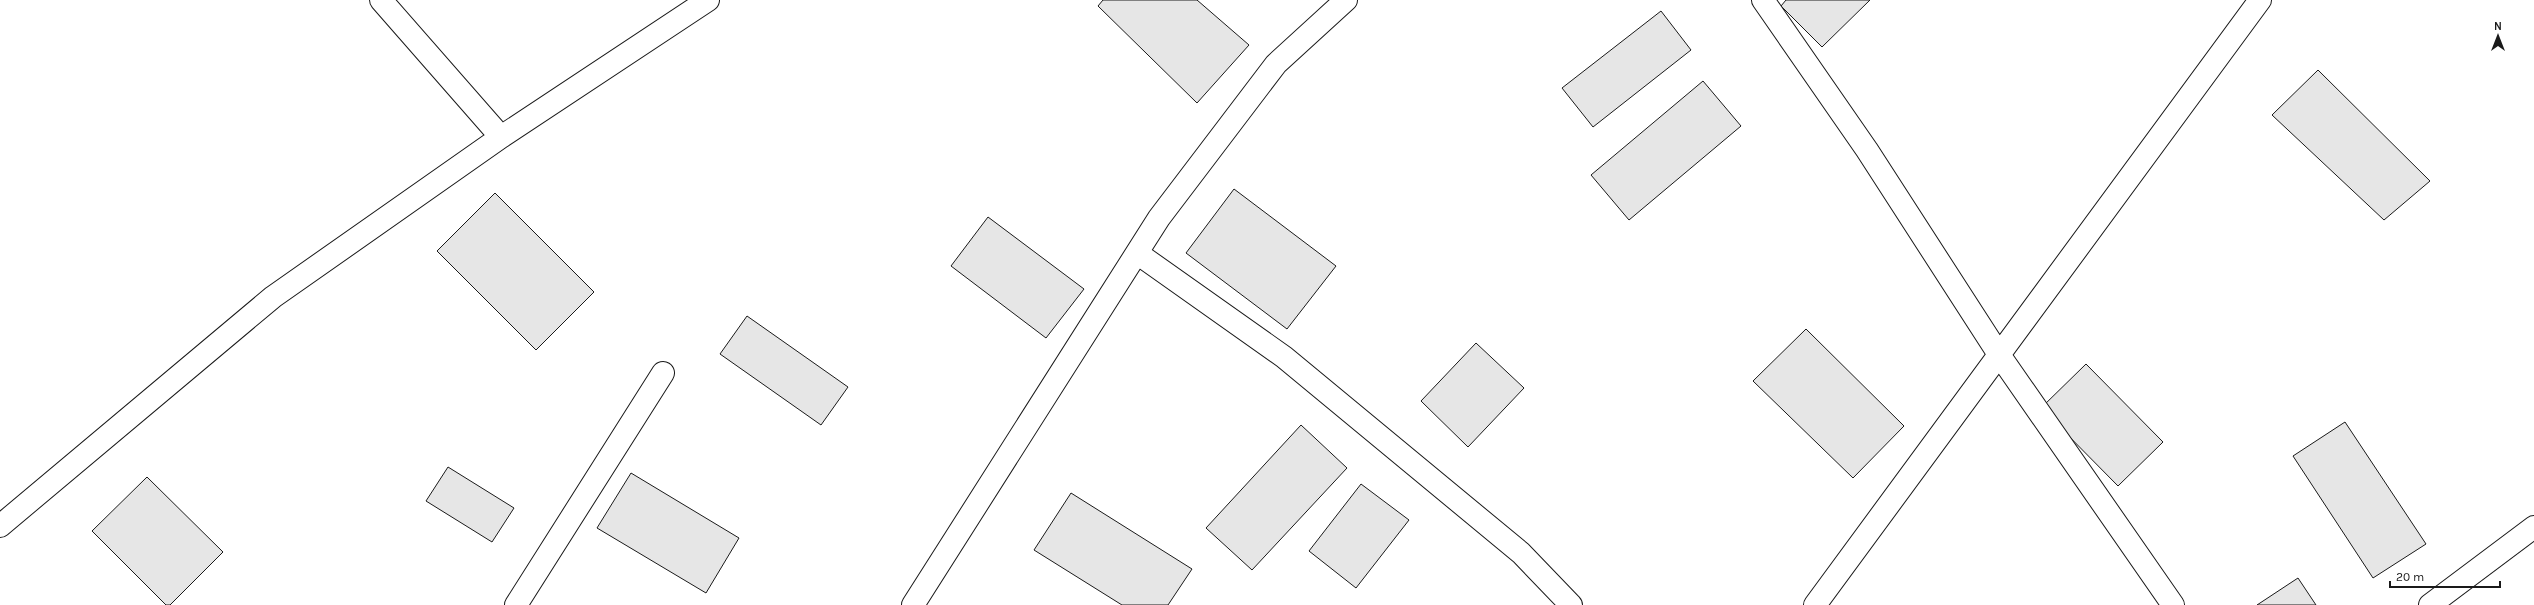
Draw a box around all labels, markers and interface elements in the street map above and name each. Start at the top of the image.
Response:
north arrow [2478,16,2518,56]
text: N [2494,20,2502,33]
scale bar [2390,563,2500,589]
text: 20 m [2396,570,2424,584]

